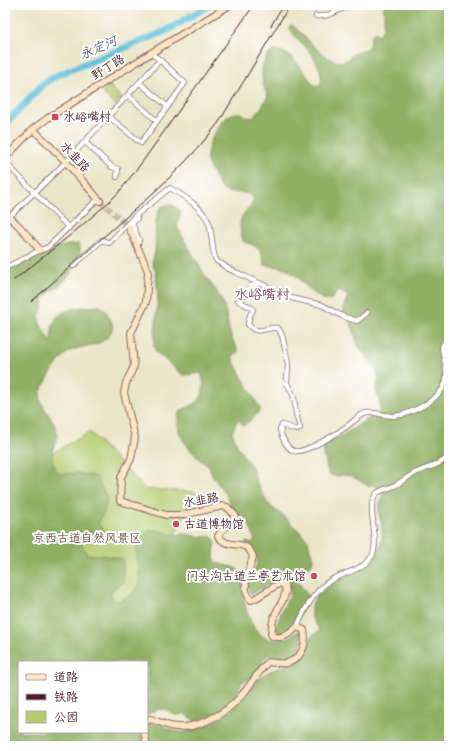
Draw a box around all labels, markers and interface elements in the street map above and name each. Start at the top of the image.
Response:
water label: 永定河 [77,32,121,63]
street label: 野丁路 [89,52,128,83]
place label: 水峪嘴村 [63,110,111,125]
marker: 水峪嘴村 [50,112,60,122]
street label: 水韭路 [57,139,92,176]
district label: 水峪嘴村 [234,286,290,303]
street label: 水韭路 [182,490,220,511]
place label: 古道博物馆 [184,517,244,532]
marker: 古道博物馆 [171,519,181,529]
park label: 京西古道自然风景区 [33,531,141,546]
place label: 门头沟古道兰亭艺术馆 [186,569,306,584]
marker: 门头沟古道兰亭艺术馆 [309,571,319,581]
legend [18,661,148,733]
text: 道路 [54,670,78,685]
text: 铁路 [54,690,78,705]
text: 公园 [54,710,78,725]

